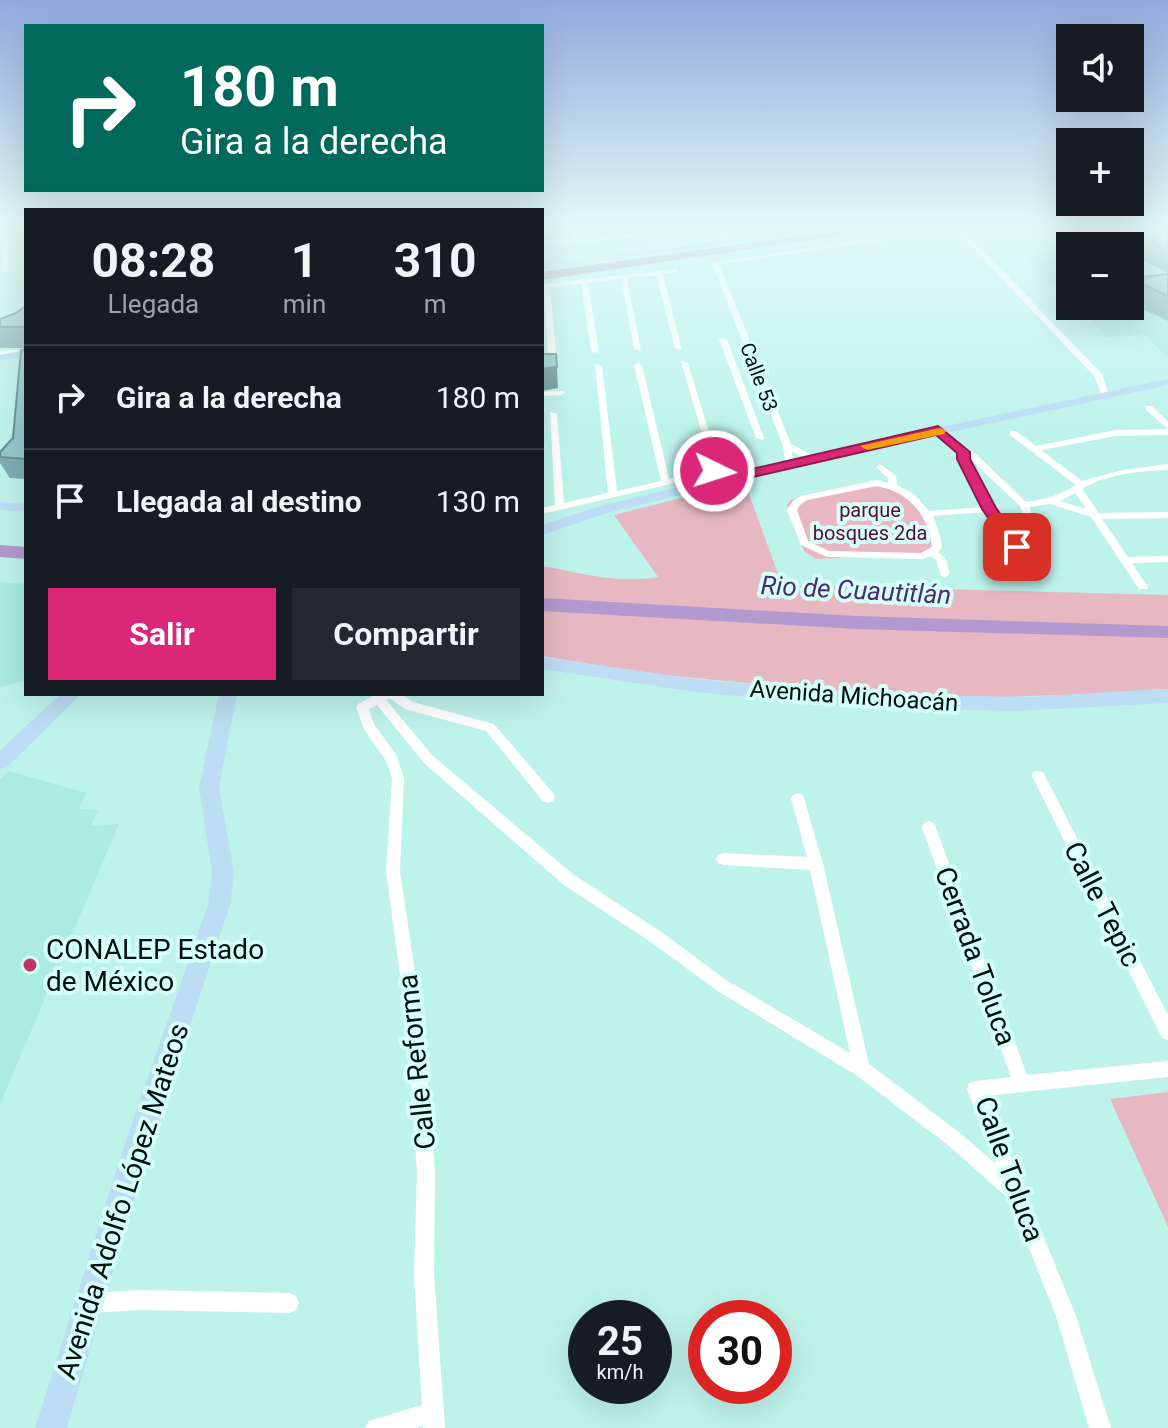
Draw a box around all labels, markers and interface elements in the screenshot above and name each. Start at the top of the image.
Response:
map controls [1056,24,1144,320]
button: sound [1056,24,1144,112]
text: 180 m [180,54,339,120]
icon: right [48,56,152,160]
text: Gira a la derecha [180,121,448,163]
button: + [1056,128,1144,216]
text: 08:28 [92,232,215,289]
text: 1 [291,232,318,289]
text: 310 [394,232,476,289]
button: − [1056,232,1144,320]
text: Llegada [108,289,199,319]
text: min [283,289,326,319]
text: m [424,289,447,319]
street label: Calle 53 [735,339,783,415]
icon: right [48,375,92,419]
text: Gira a la derecha [116,380,342,415]
text: 180 m [436,380,520,415]
position arrow [672,429,756,513]
icon: arrive [48,479,92,523]
text: Llegada al destino [116,484,362,519]
text: 130 m [436,484,520,519]
park label: parque bosques 2da [813,498,927,545]
pin [983,513,1051,581]
icon: arrive [995,525,1039,569]
water label: Rio de Cuautitlán [760,570,952,610]
button: Salir [48,588,276,680]
button: Compartir [292,588,520,680]
street label: Avenida Michoacán [749,675,959,717]
street label: Calle Tepic [1057,836,1148,972]
street label: Cerrada Toluca [928,862,1023,1050]
place label: CONALEP Estado de México [46,933,264,998]
marker: CONALEP Estado de México [21,956,39,974]
street label: Calle Reforma [391,973,442,1151]
street label: Avenida Adolfo López Mateos [49,1019,196,1383]
street label: Calle Toluca [968,1092,1051,1246]
speed limit sign: 30 [688,1300,792,1404]
text: 25 [597,1318,643,1365]
text: km/h [597,1360,643,1384]

